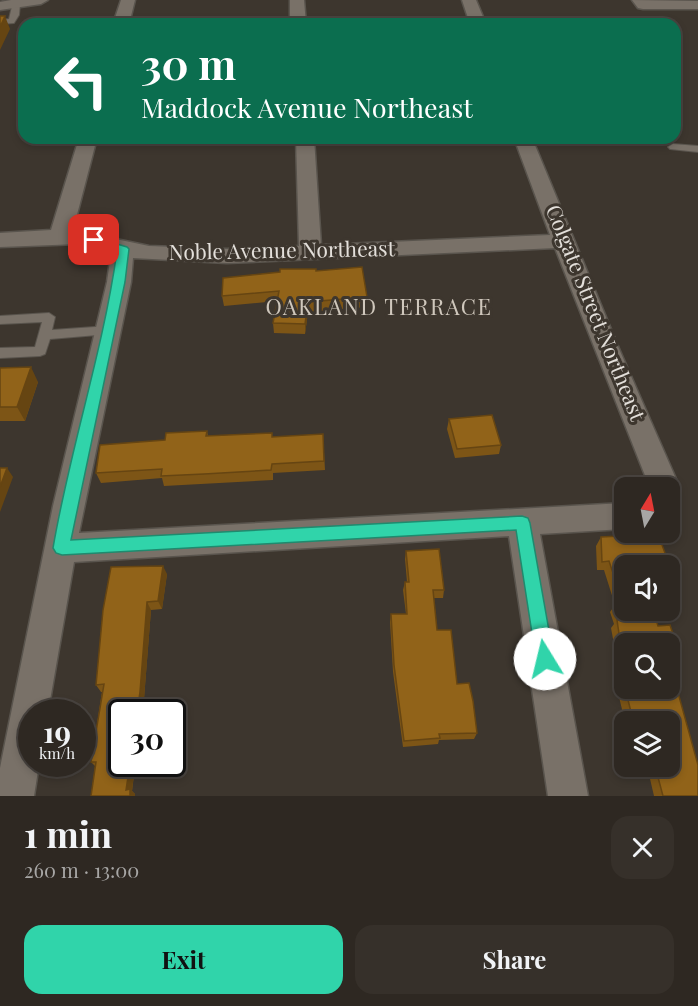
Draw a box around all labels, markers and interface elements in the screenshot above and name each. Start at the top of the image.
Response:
text: 30 m [141,35,236,91]
icon: left [42,42,120,120]
text: Maddock Avenue Northeast [141,89,473,125]
street label: Colgate Street Northeast [541,200,653,425]
pin [68,214,119,265]
icon: arrive [77,223,110,256]
street label: Noble Avenue Northeast [169,233,396,265]
district label: OAKLAND TERRACE [266,291,492,321]
north arrow [614,477,680,543]
map controls [614,477,680,777]
button: sound [614,555,680,621]
position arrow [513,627,577,691]
button: search [614,633,680,699]
speed limit sign: 30 [108,699,186,777]
text: 19 [43,711,71,751]
button: layers [614,711,680,777]
text: km/h [39,743,75,763]
text: 1 min [24,809,112,857]
button: close [611,816,674,879]
text: 260 m · 13:00 [24,856,139,883]
button: Exit [24,925,343,994]
button: Share [355,925,674,994]

